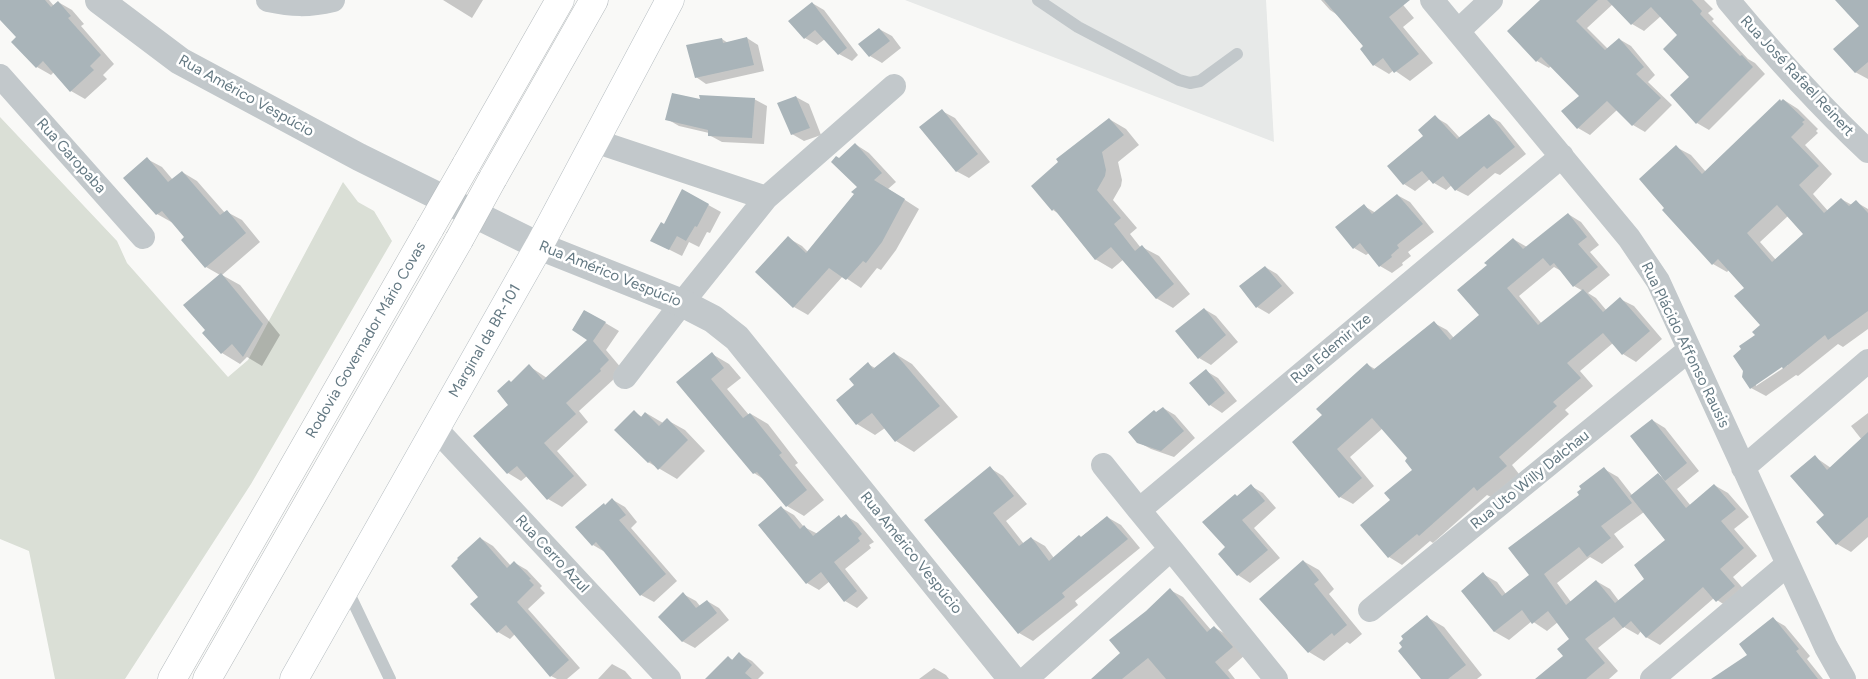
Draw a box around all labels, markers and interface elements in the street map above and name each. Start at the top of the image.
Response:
street label: Rua José Rafael Reinert [1736,12,1858,140]
street label: Rua Américo Vespúcio [175,51,317,141]
street label: Rua Garopaba [33,115,109,197]
street label: Rua Américo Vespúcio [536,237,684,311]
street label: Rodovia Governador Mário Covas [302,239,430,441]
street label: Rua Plácido Affonso Rausis [1637,259,1733,431]
street label: Marginal da BR-101 [445,281,525,401]
street label: Rua Edemir Ize [1287,310,1375,388]
street label: Rua Uto Willy Dalchau [1467,427,1593,533]
street label: Rua Américo Vespúcio [856,488,966,618]
street label: Rua Cerro Azul [511,511,593,597]

